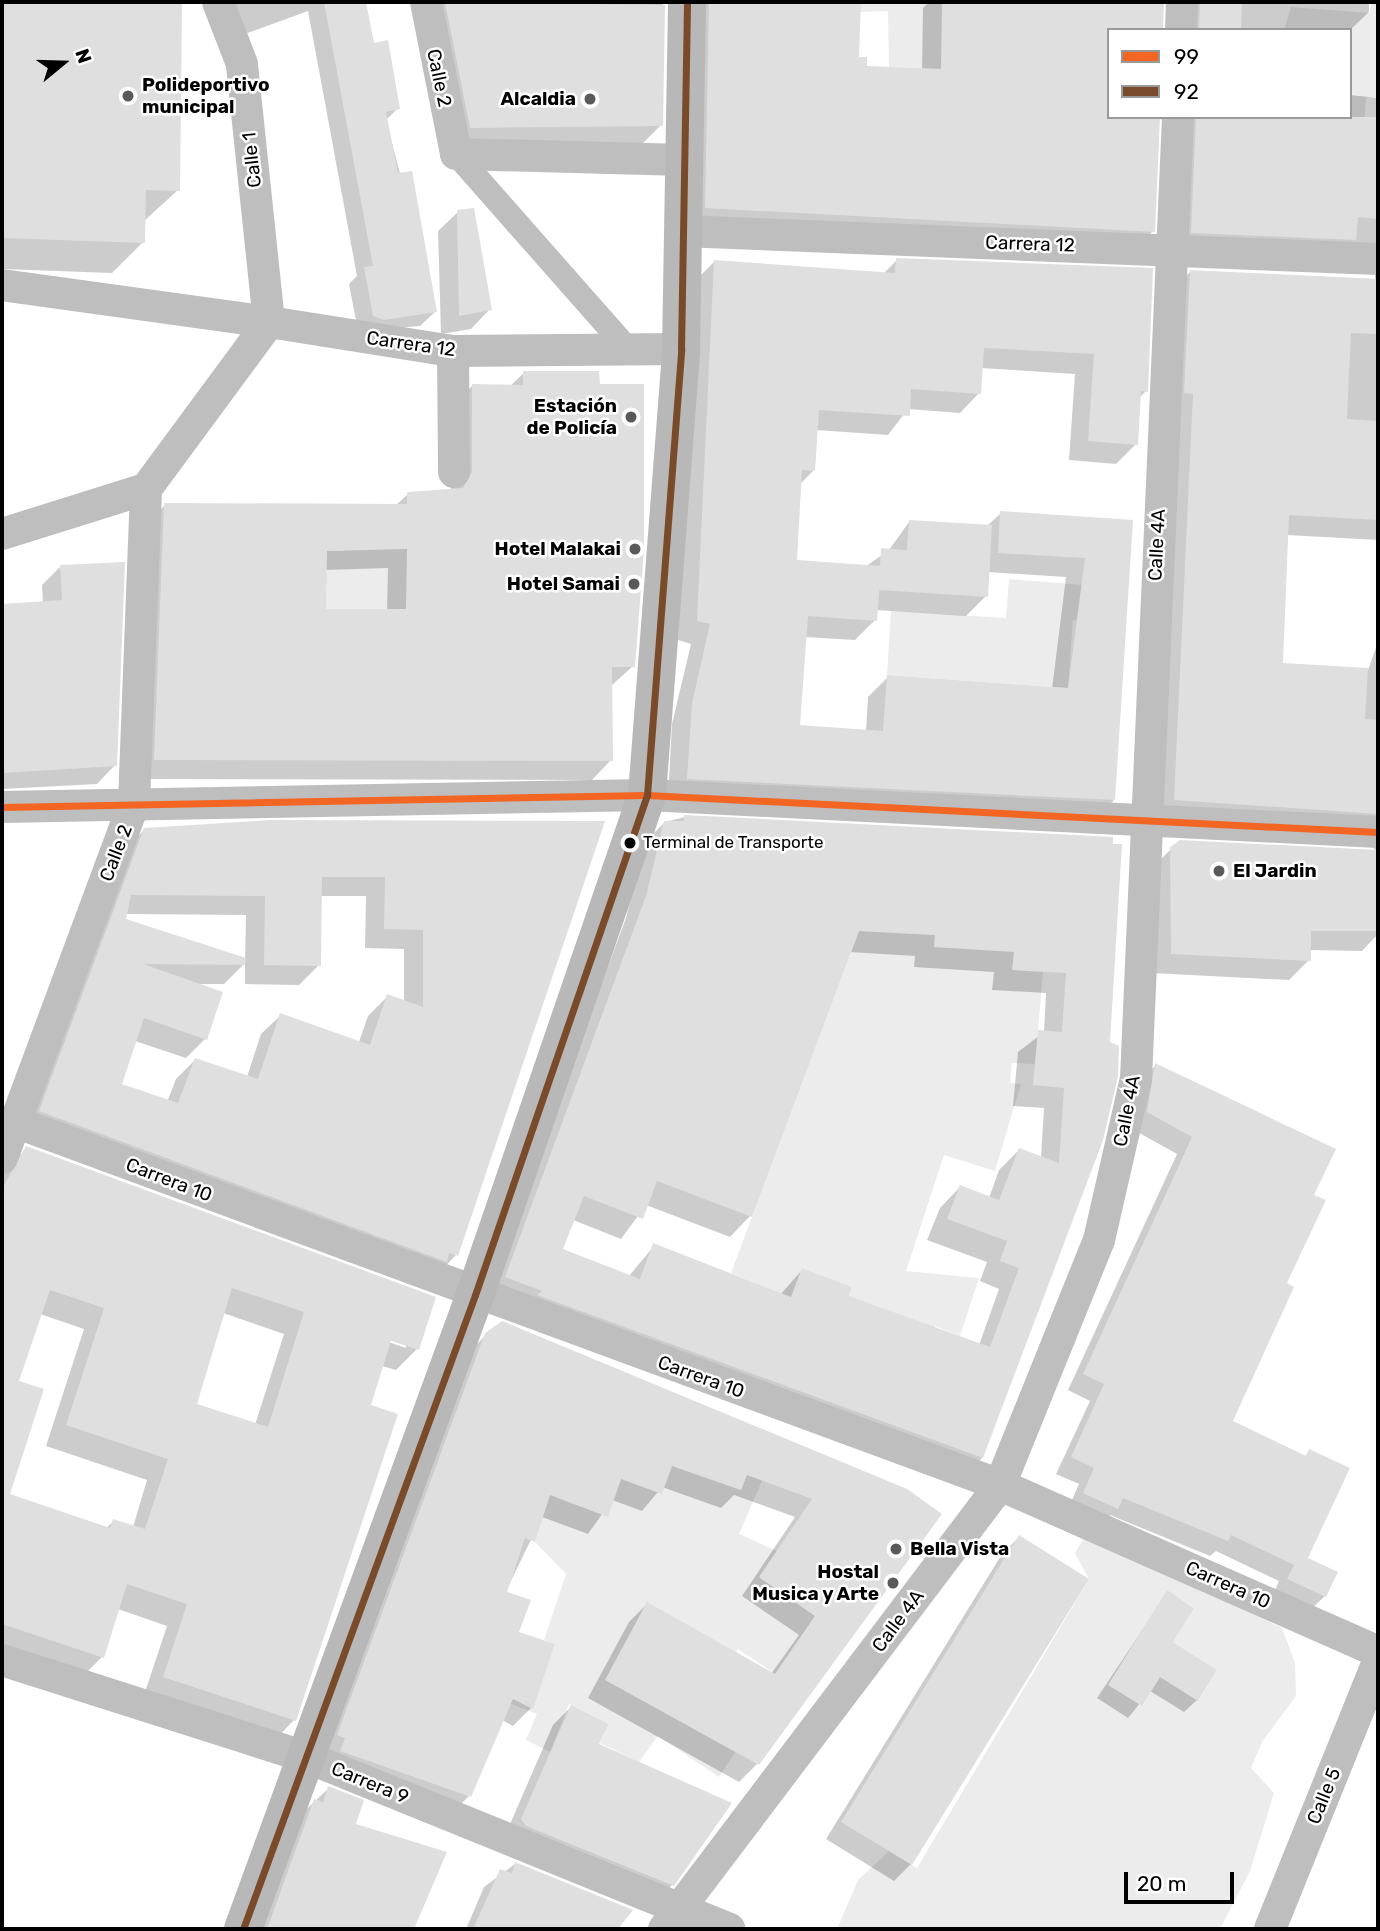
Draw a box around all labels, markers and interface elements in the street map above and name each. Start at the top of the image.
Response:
north arrow [28,28,98,98]
legend [1107,28,1352,119]
text: 99 [1174,44,1199,69]
text: N [70,46,96,66]
street label: Calle 2 [422,47,456,109]
place label: Polideportivo municipal [142,74,270,118]
text: 92 [1174,79,1199,104]
marker: Polideportivo municipal [120,88,136,104]
place label: Alcaldia [500,88,576,110]
marker: Alcaldia [582,91,598,107]
street label: Calle 1 [238,131,266,189]
street label: Carrera 12 [985,231,1075,257]
street label: Carrera 12 [365,326,457,362]
place label: Estación de Policía [527,395,617,439]
marker: Estación de Policía [623,409,639,425]
street label: Calle 4A [1144,508,1170,582]
place label: Hotel Malakai [494,538,621,560]
marker: Hotel Malakai [627,541,643,557]
place label: Hotel Samai [507,573,620,595]
marker: Hotel Samai [626,576,642,592]
street label: Calle 2 [95,821,137,885]
place label: Terminal de Transporte [643,833,824,853]
marker: Terminal de Transporte [623,836,637,850]
place label: El Jardin [1233,860,1317,882]
marker: El Jardin [1211,863,1227,879]
street label: Calle 4A [1109,1073,1145,1149]
street label: Carrera 10 [123,1153,215,1207]
street label: Carrera 10 [655,1351,747,1403]
place label: Bella Vista [910,1538,1010,1560]
marker: Bella Vista [888,1541,904,1557]
street label: Carrera 10 [1182,1556,1274,1614]
place label: Hostal Musica y Arte [751,1561,879,1605]
marker: Hostal Musica y Arte [885,1575,901,1591]
street label: Calle 4A [867,1585,929,1657]
street label: Carrera 9 [328,1757,412,1809]
street label: Calle 5 [1302,1764,1346,1828]
scale bar [1128,1857,1238,1901]
text: 20 m [1137,1871,1186,1896]

